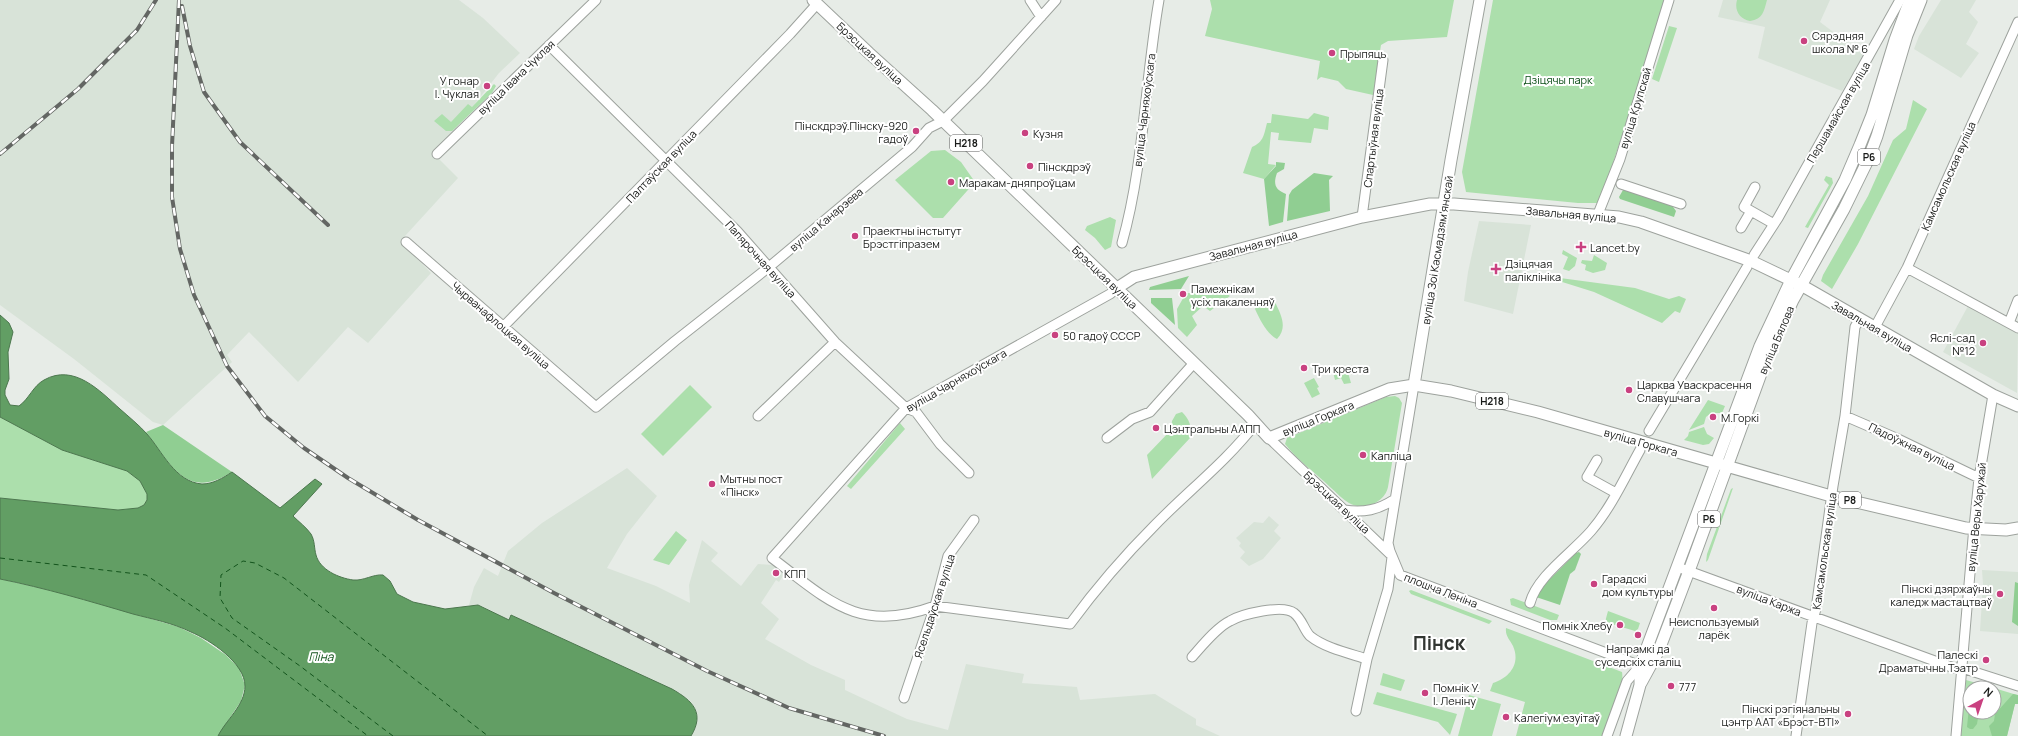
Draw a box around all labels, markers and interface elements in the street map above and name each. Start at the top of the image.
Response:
street label: Брэсцкая вуліца [834,18,906,88]
place label: Сярэдняя школа № 6 [1812,28,1868,56]
street label: вуліца Івана Чуклая [474,36,558,118]
marker: Сярэдняя школа № 6 [1799,36,1809,46]
place label: Прыпяць [1340,46,1387,61]
marker: Прыпяць [1327,48,1337,58]
street label: вуліца Чарняхоўскага [1130,53,1158,167]
street label: Першамайская вуліца [1803,59,1873,165]
street label: вуліца Крупскай [1616,66,1654,150]
park label: Дзіцячы парк [1523,72,1593,87]
place label: У гонар І. Чуклая [435,73,479,101]
marker: У гонар І. Чуклая [482,81,492,91]
street label: Спартыўная вуліца [1359,88,1387,188]
place label: Пінскдрэў.Пінску-920 гадоў [795,118,908,146]
street label: Камсамольская вуліца [1917,119,1979,233]
street label: Палтаўская вуліца [622,126,700,206]
marker: Пінскдрэў.Пінску-920 гадоў [911,126,921,136]
place label: Кузня [1033,126,1063,141]
marker: Кузня [1020,128,1030,138]
road number: Н218 [950,135,982,151]
road number: Р6 [1858,149,1880,165]
place label: Пінскдрэў [1038,159,1091,174]
marker: Пінскдрэў [1025,161,1035,171]
street label: вуліца Зоі Касмадзямʼянскай [1418,174,1456,326]
place label: Маракам-дняпроўцам [959,175,1075,190]
marker: Маракам-дняпроўцам [946,177,956,187]
street label: вуліца Канарэева [786,184,866,254]
street label: Завальная вуліца [1525,203,1617,225]
street label: Папярочная вуліца [722,217,800,301]
place label: Праектны інстытут Брэстгіпразем [863,223,962,251]
street label: Завальная вуліца [1207,226,1299,264]
marker: Праектны інстытут Брэстгіпразем [850,231,860,241]
place label: Lancet.by [1590,240,1640,255]
marker: Lancet.by [1575,241,1587,253]
street label: Брэсцкая вуліца [1069,242,1141,312]
place label: Дзіцячая паліклініка [1505,256,1561,284]
marker: Дзіцячая паліклініка [1490,263,1502,275]
street label: Чырванафлоцкая вуліца [448,278,554,372]
place label: Памежнікам усіх пакаленняў [1191,281,1275,309]
marker: Памежнікам усіх пакаленняў [1178,289,1188,299]
street label: Завальная вуліца [1829,297,1915,355]
street label: вуліца Бялова [1755,303,1797,377]
place label: 50 гадоў СССР [1063,328,1141,343]
marker: 50 гадоў СССР [1050,330,1060,340]
place label: Яслі-сад №12 [1930,330,1975,358]
marker: Яслі-сад №12 [1978,338,1988,348]
street label: вуліца Чарняхоўскага [903,345,1009,415]
place label: Три креста [1312,361,1369,376]
marker: Три креста [1299,363,1309,373]
place label: Царква Уваскрасення Славушчага [1637,377,1752,405]
marker: Царква Уваскрасення Славушчага [1624,385,1634,395]
road number: Н218 [1476,393,1508,409]
street label: вуліца Горкага [1280,397,1356,439]
place label: М.Горкі [1721,410,1759,425]
marker: М.Горкі [1708,412,1718,422]
street label: Падоўжная вуліца [1866,419,1958,473]
place label: Цэнтральны ААПП [1164,421,1260,436]
marker: Цэнтральны ААПП [1151,423,1161,433]
street label: вуліца Горкага [1602,424,1680,460]
place label: Капліца [1371,448,1412,463]
marker: Капліца [1358,450,1368,460]
street label: вуліца Веры Харужай [1963,462,1989,572]
street label: Брэсцкая вуліца [1301,467,1373,537]
place label: Мытны пост «Пінск» [720,471,783,499]
marker: Мытны пост «Пінск» [707,479,717,489]
street label: Камсамольская вуліца [1808,492,1840,610]
road number: Р8 [1839,492,1861,508]
road number: Р6 [1698,511,1720,527]
street label: Ясельдаўская вуліца [910,552,958,660]
place label: КПП [784,566,806,581]
marker: КПП [771,568,781,578]
street label: плошча Леніна [1402,569,1480,611]
place label: Гарадскі дом культуры [1602,571,1673,599]
marker: Гарадскі дом культуры [1589,579,1599,589]
street label: вуліца Каржа [1735,581,1803,619]
place label: Пінскі дзяржаўны каледж мастацтваў [1890,581,1992,609]
marker: Пінскі дзяржаўны каледж мастацтваў [1995,589,2005,599]
marker: Неиспользуемый ларёк [1709,603,1719,613]
place label: Неиспользуемый ларёк [1669,614,1759,642]
place label: Помнік Хлебу [1542,618,1612,633]
marker: Помнік Хлебу [1615,620,1625,630]
district label: Пінск [1413,630,1466,656]
marker: Напрамкі да суседскіх сталіц [1633,630,1643,640]
place label: Напрамкі да суседскіх сталіц [1595,641,1681,669]
place label: Палескі Драматычны Тэатр [1879,647,1978,675]
water label: Піна [309,648,335,665]
marker: Палескі Драматычны Тэатр [1981,655,1991,665]
place label: 777 [1679,679,1696,694]
place label: Помнік У. І. Леніну [1433,680,1480,708]
north arrow [1962,680,2002,720]
marker: 777 [1666,681,1676,691]
text: N [1981,684,1997,700]
marker: Помнік У. І. Леніну [1420,688,1430,698]
place label: Пінскі рэгіянальны цэнтр ААТ «Брэст-ВТІ» [1721,701,1840,729]
marker: Пінскі рэгіянальны цэнтр ААТ «Брэст-ВТІ» [1843,709,1853,719]
place label: Калегіум езуітаў [1514,710,1600,725]
marker: Калегіум езуітаў [1501,712,1511,722]

